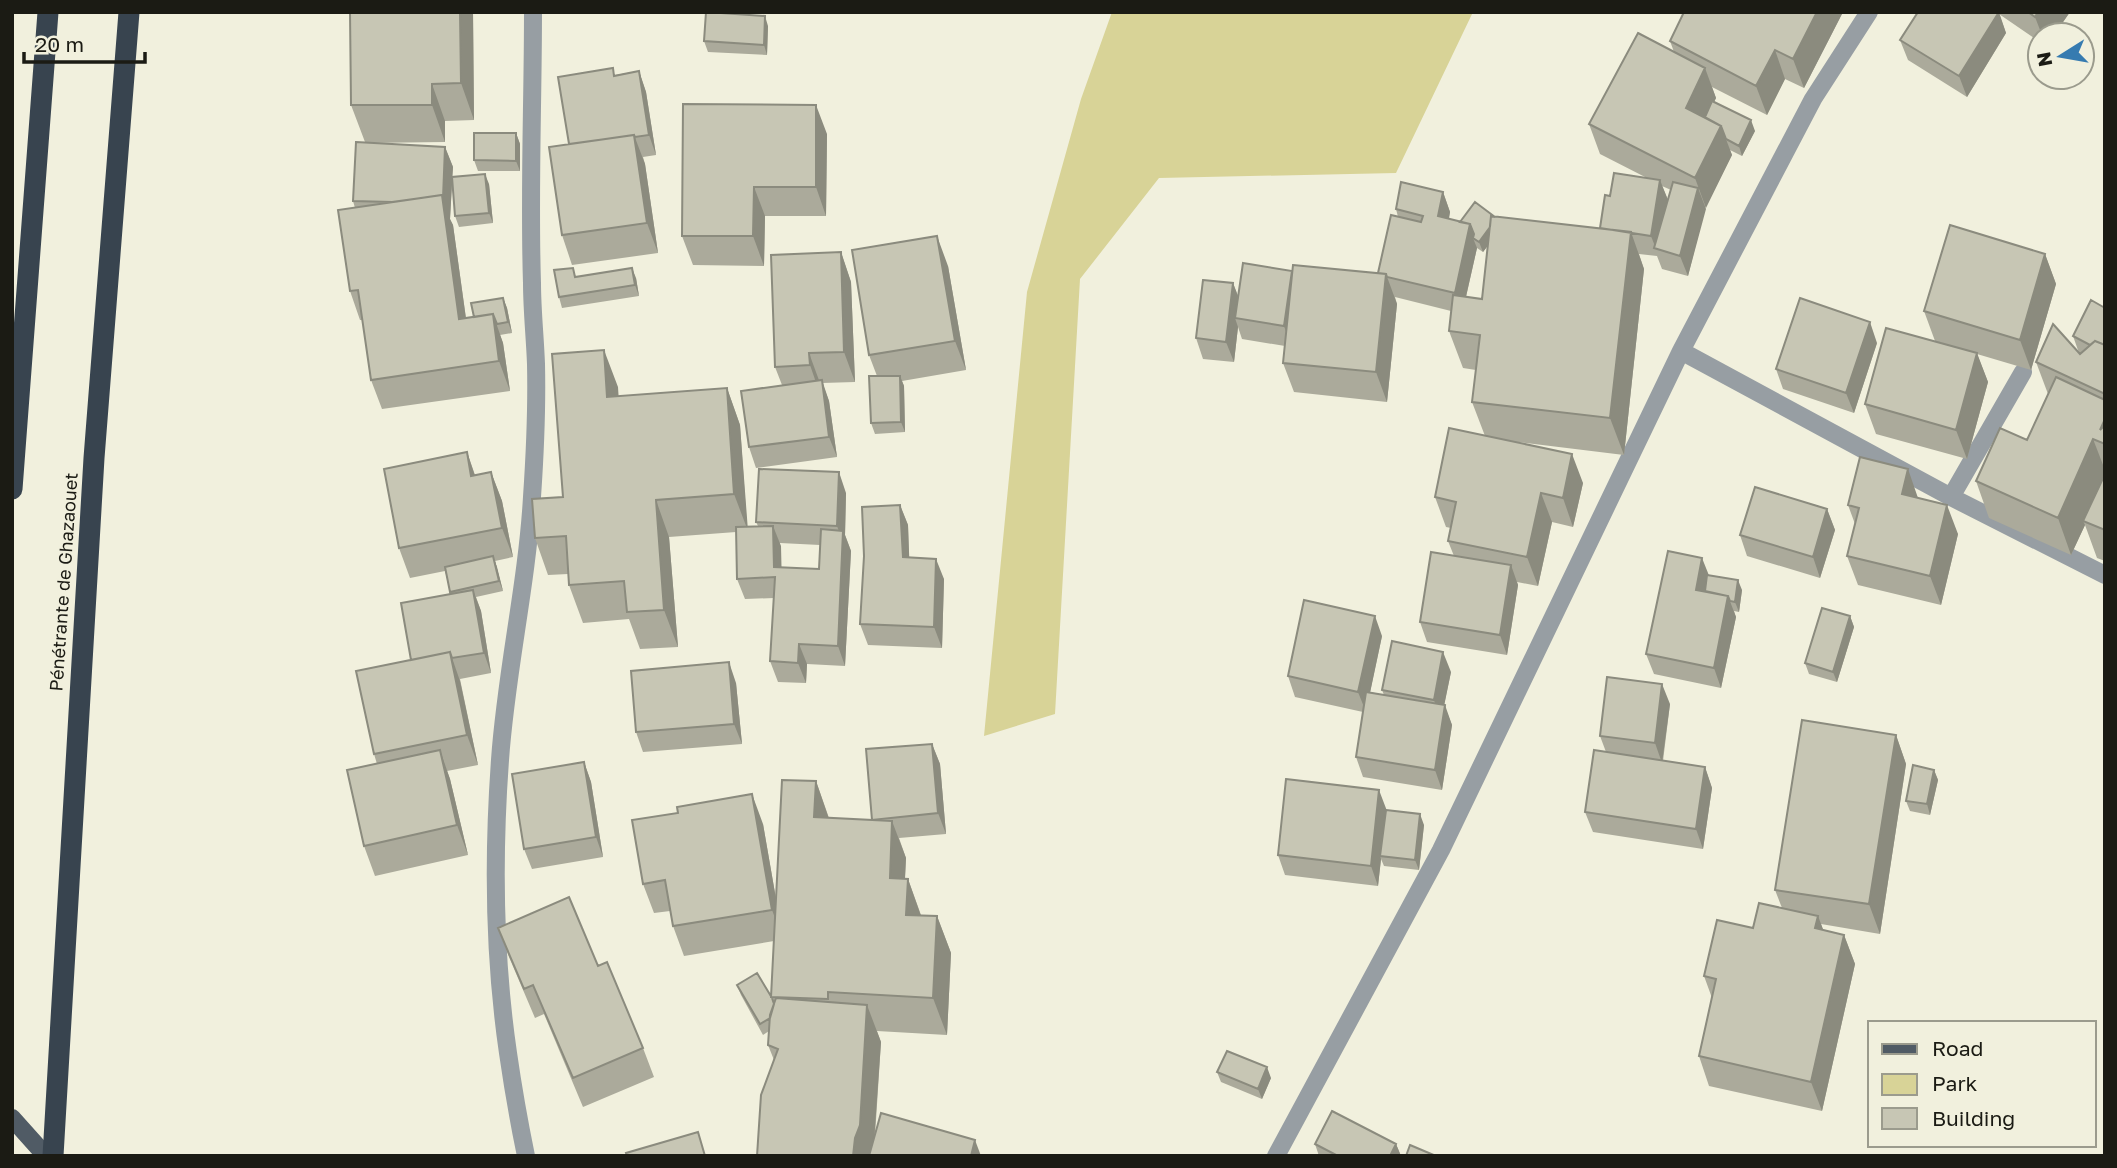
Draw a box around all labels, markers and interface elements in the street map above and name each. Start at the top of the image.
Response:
scale bar [24,21,145,65]
north arrow [2026,21,2096,91]
text: 20 m [35,31,84,57]
text: N [2031,50,2056,69]
street label: Pénétrante de Ghazaouet [44,472,82,692]
legend [1868,1021,2096,1147]
text: Road [1932,1035,1983,1061]
text: Park [1932,1070,1978,1096]
text: Building [1932,1105,2015,1131]

